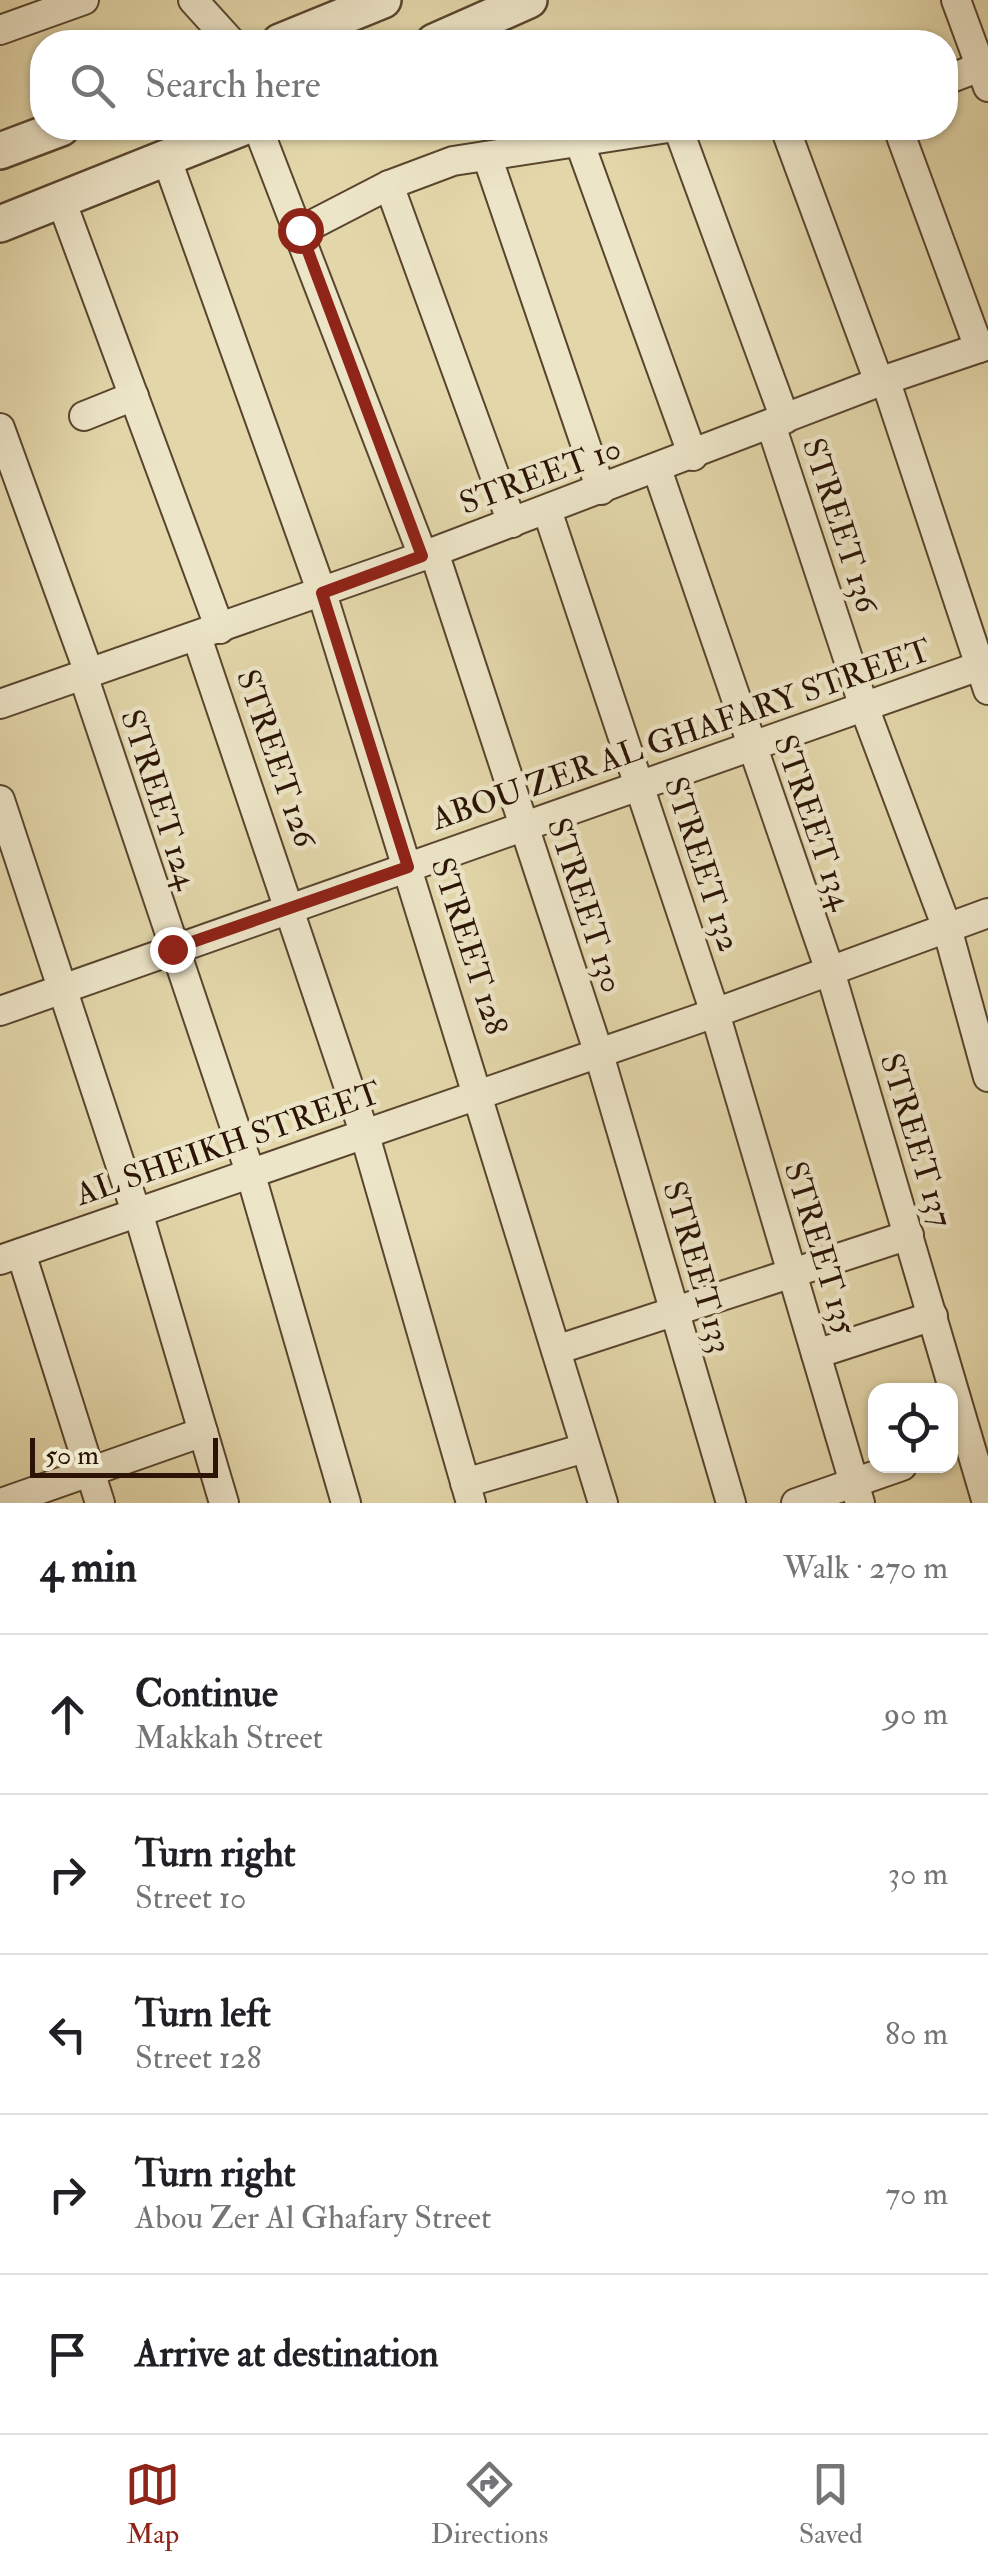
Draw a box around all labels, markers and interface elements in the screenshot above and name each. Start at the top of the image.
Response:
search box [30,30,958,140]
icon: search [65,58,120,113]
text: Search here [145,61,321,109]
route start [278,208,324,254]
street label: STREET 10 [454,428,626,524]
street label: STREET 136 [793,433,888,619]
street label: ABOU ZER AL GHAFARY STREET [425,630,936,840]
street label: STREET 126 [227,664,326,854]
street label: STREET 124 [111,705,207,896]
street label: STREET 134 [765,730,862,916]
street label: STREET 132 [655,772,749,957]
street label: STREET 130 [538,813,632,998]
street label: STREET 128 [422,853,516,1040]
route end [150,927,196,973]
street label: STREET 137 [871,1049,961,1232]
street label: AL SHEIKH STREET [70,1073,386,1215]
street label: STREET 135 [775,1157,865,1340]
street label: STREET 133 [653,1177,741,1358]
map controls [868,1383,958,1473]
button: locate [868,1383,958,1473]
scale bar [30,1433,218,1478]
text: 50 m [45,1438,99,1473]
text: 4 min [40,1542,137,1594]
text: Walk · 270 m [783,1548,948,1588]
text: Continue [135,1670,278,1718]
icon: ahead [40,1687,95,1742]
text: 90 m [884,1694,948,1734]
text: Makkah Street [135,1718,323,1758]
text: Turn right [135,1830,296,1878]
icon: right [40,1847,95,1902]
text: 30 m [888,1854,948,1894]
text: Street 10 [135,1878,247,1918]
text: Turn left [135,1990,271,2038]
icon: left [40,2007,95,2062]
text: 80 m [885,2014,948,2054]
text: Street 128 [135,2038,262,2078]
text: Turn right [135,2150,296,2198]
icon: right [40,2167,95,2222]
text: 70 m [885,2174,948,2214]
text: Abou Zer Al Ghafary Street [135,2198,491,2238]
icon: arrive [40,2327,95,2382]
text: Arrive at destination [135,2330,439,2378]
tab: Map [125,2457,180,2552]
tab: Directions [431,2457,548,2552]
tab: Saved [799,2457,863,2552]

